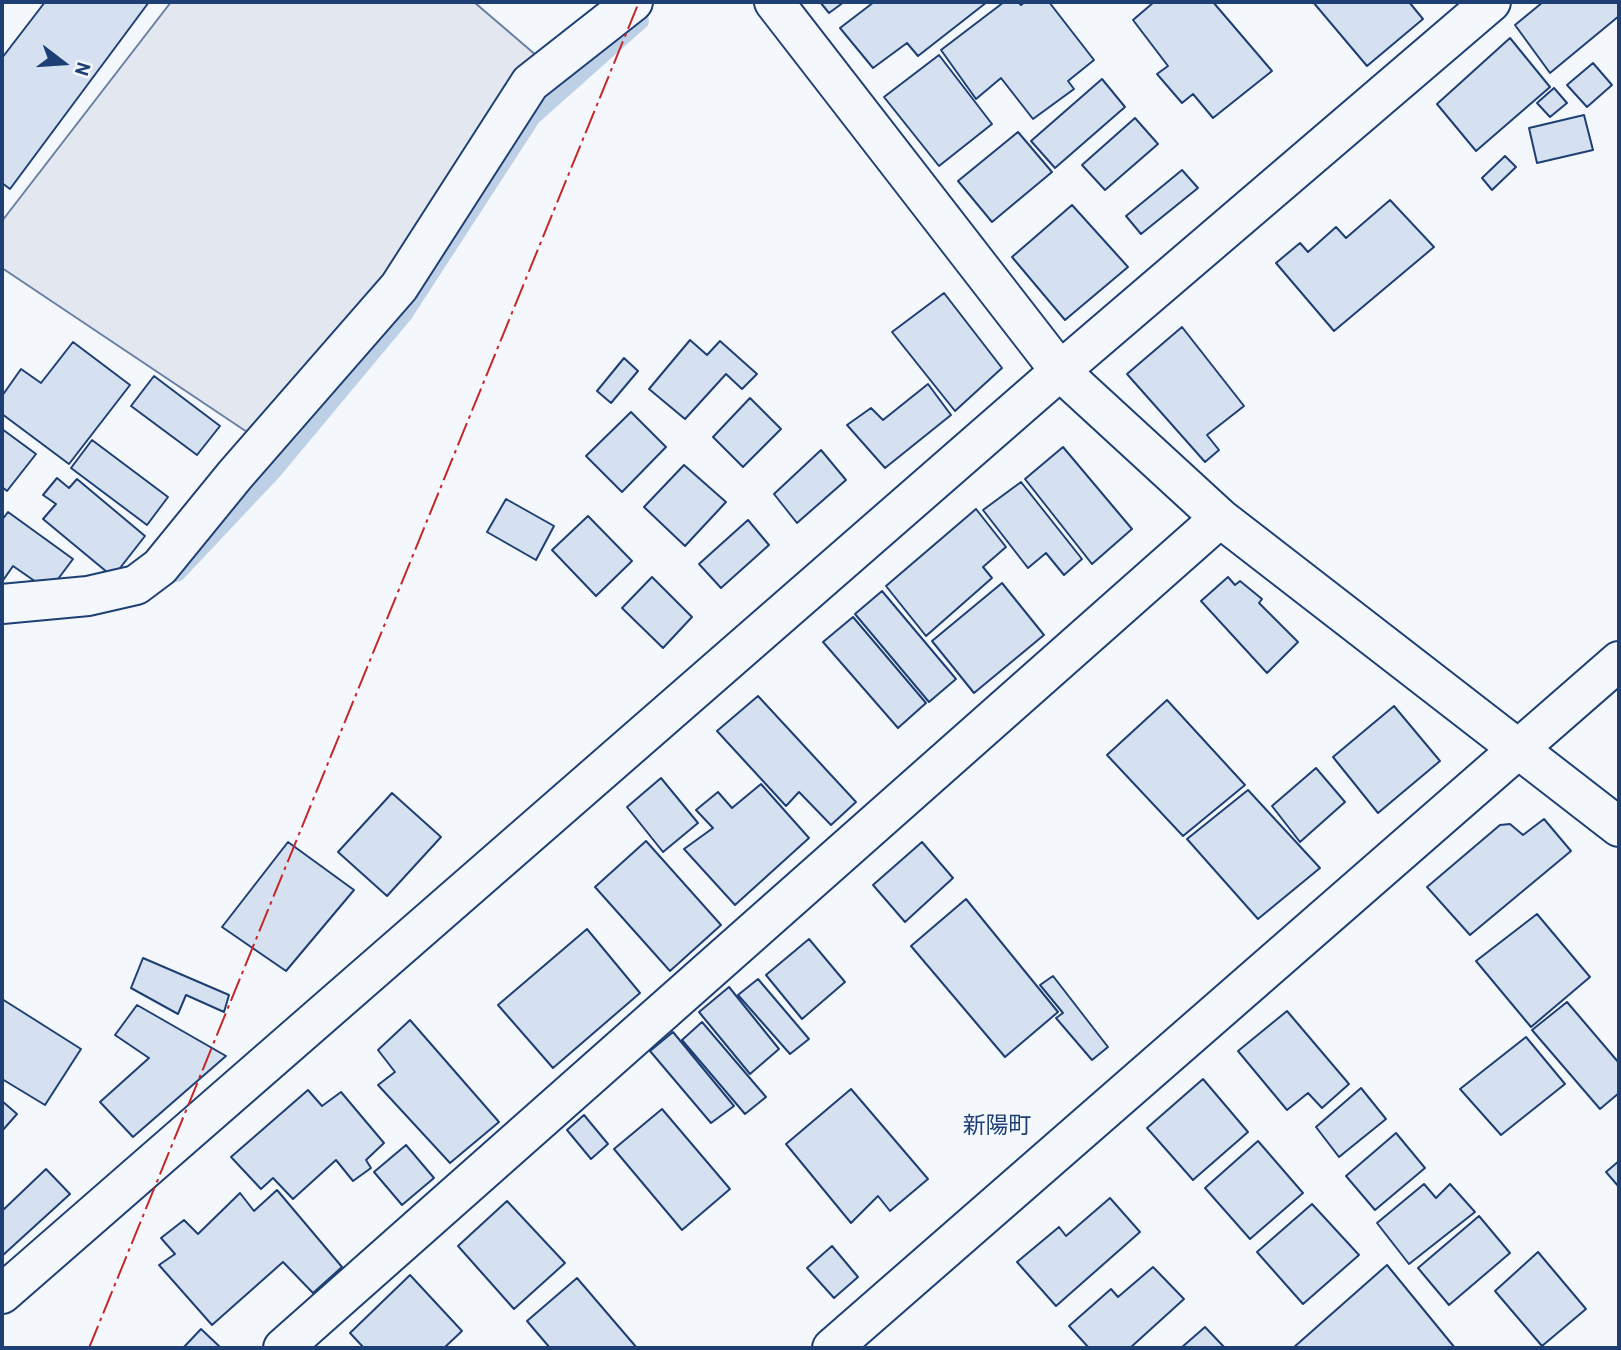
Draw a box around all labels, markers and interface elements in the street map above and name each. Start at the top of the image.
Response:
north arrow [28,28,98,98]
text: N [71,60,96,79]
district label: 新陽町 [963,1111,1031,1139]

